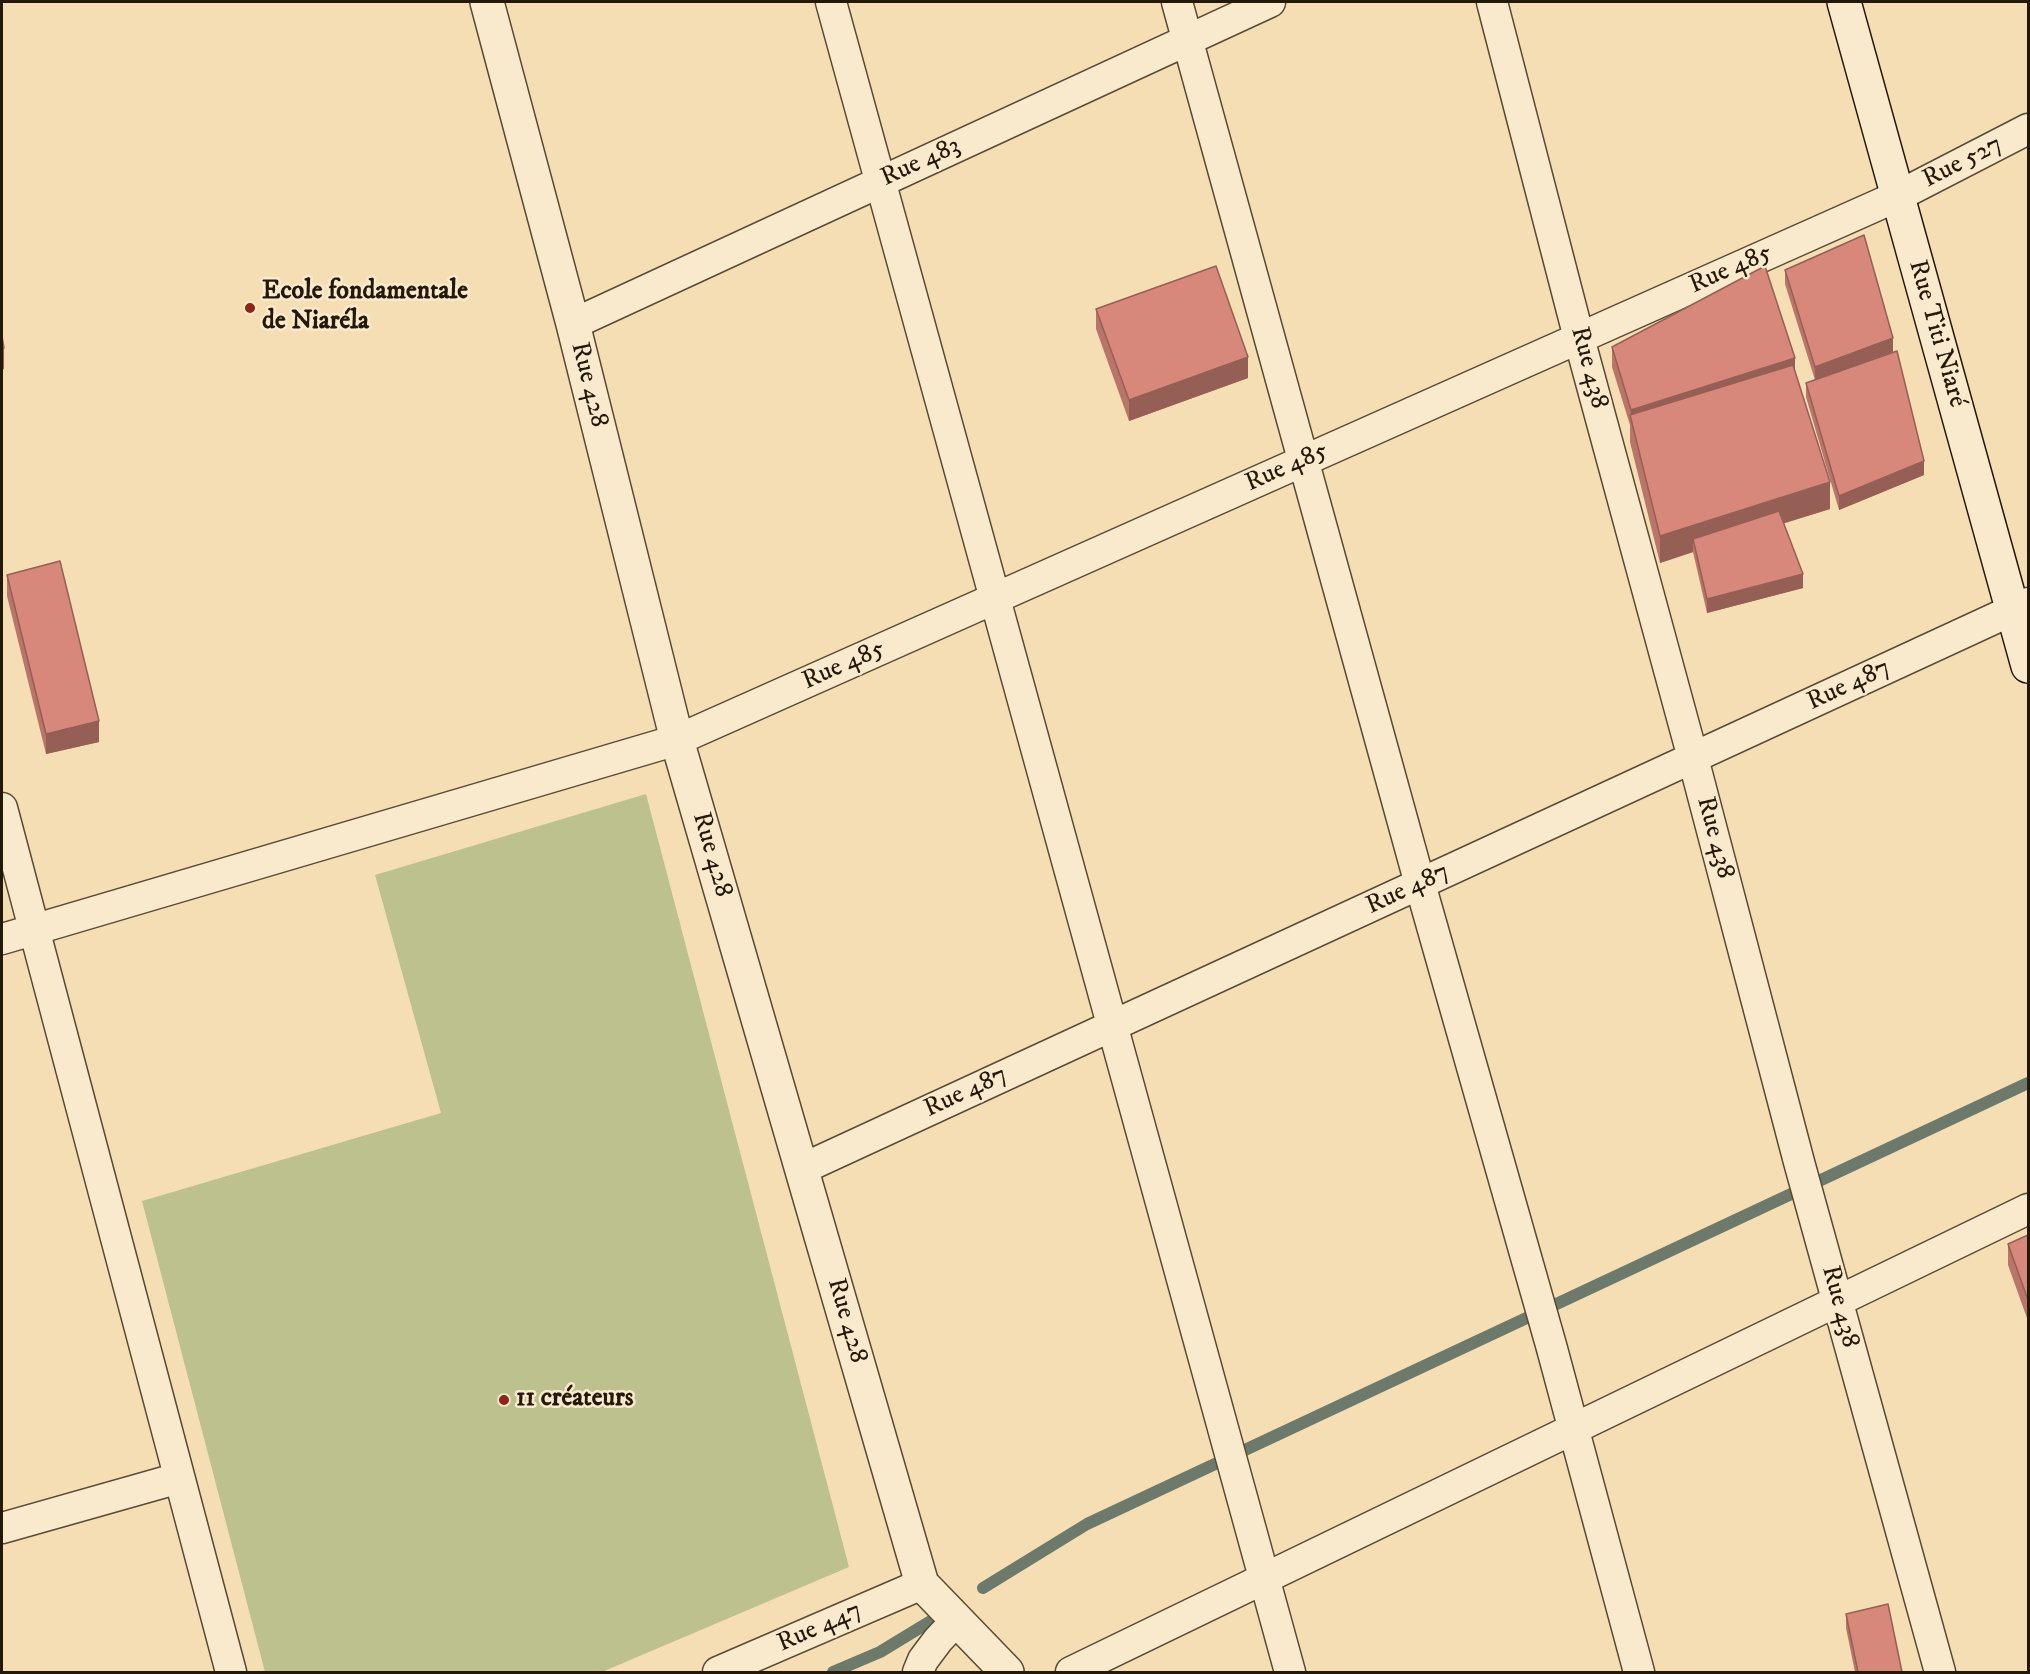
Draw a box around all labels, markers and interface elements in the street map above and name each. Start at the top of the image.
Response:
street label: Rue 527 [1918,130,2008,196]
street label: Rue 483 [876,131,966,195]
street label: Rue 485 [1685,238,1777,302]
street label: Rue Titi Niaré [1900,257,1972,411]
place label: Ecole fondamentale de Niaréla [262,277,468,338]
marker: Ecole fondamentale de Niaréla [243,301,257,315]
street label: Rue 438 [1562,323,1614,413]
street label: Rue 428 [562,339,614,431]
street label: Rue 485 [1241,436,1333,500]
street label: Rue 485 [798,634,890,698]
street label: Rue 487 [1803,653,1895,719]
street label: Rue 438 [1688,793,1740,883]
street label: Rue 428 [684,809,738,901]
street label: Rue 487 [1362,857,1454,923]
street label: Rue 487 [920,1060,1012,1126]
street label: Rue 438 [1813,1262,1865,1352]
street label: Rue 428 [819,1275,873,1367]
place label: 11 créateurs [516,1384,633,1416]
marker: 11 créateurs [497,1393,511,1407]
street label: Rue 447 [773,1596,867,1660]

